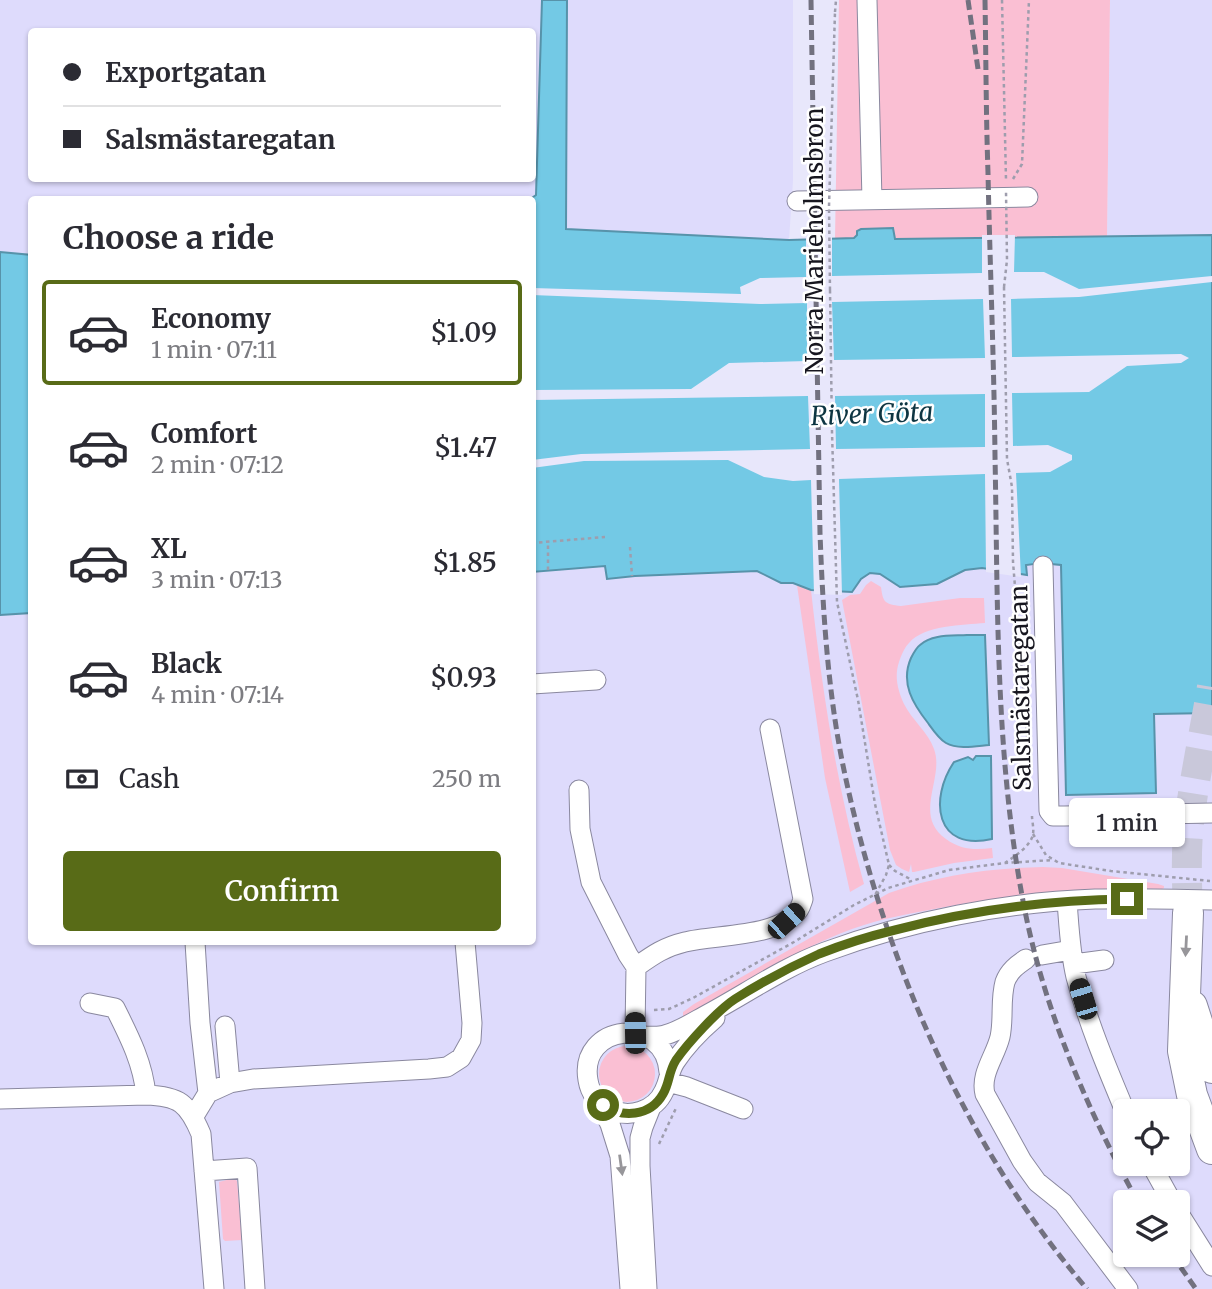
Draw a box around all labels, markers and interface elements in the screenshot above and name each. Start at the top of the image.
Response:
text: Exportgatan [105,56,266,89]
street label: Norra Marieholmsbron [799,108,830,374]
text: Salsmästaregatan [105,123,335,156]
text: Choose a ride [63,218,274,258]
icon: car [67,301,130,364]
text: Economy [151,302,271,335]
text: $1.09 [430,316,497,349]
text: 1 min · 07:11 [151,335,277,364]
water label: River Göta [810,395,934,432]
icon: car [67,416,130,479]
text: Comfort [151,417,257,450]
text: $1.47 [434,431,497,464]
text: 2 min · 07:12 [151,450,284,479]
icon: car [67,531,130,594]
text: XL [151,532,187,565]
text: $1.85 [432,546,497,579]
text: 3 min · 07:13 [151,565,283,594]
street label: Salsmästaregatan [1003,585,1038,791]
icon: car [67,646,130,709]
text: Black [151,647,222,680]
text: $0.93 [430,661,497,694]
text: 4 min · 07:14 [151,680,284,709]
icon: cash [63,760,101,798]
text: Cash [119,762,180,795]
text: 250 m [432,764,501,793]
callout: 1 min [1069,797,1185,846]
text: 1 min [1096,808,1158,837]
button: Confirm [63,851,501,931]
route end [1111,883,1143,915]
car [764,899,809,943]
one-way arrow [1180,935,1191,957]
car [1067,976,1100,1022]
car [625,1012,646,1054]
route start [587,1089,619,1121]
map controls [1113,1099,1190,1267]
button: locate [1113,1099,1190,1176]
one-way arrow [616,1154,627,1176]
button: layers [1113,1190,1190,1267]

